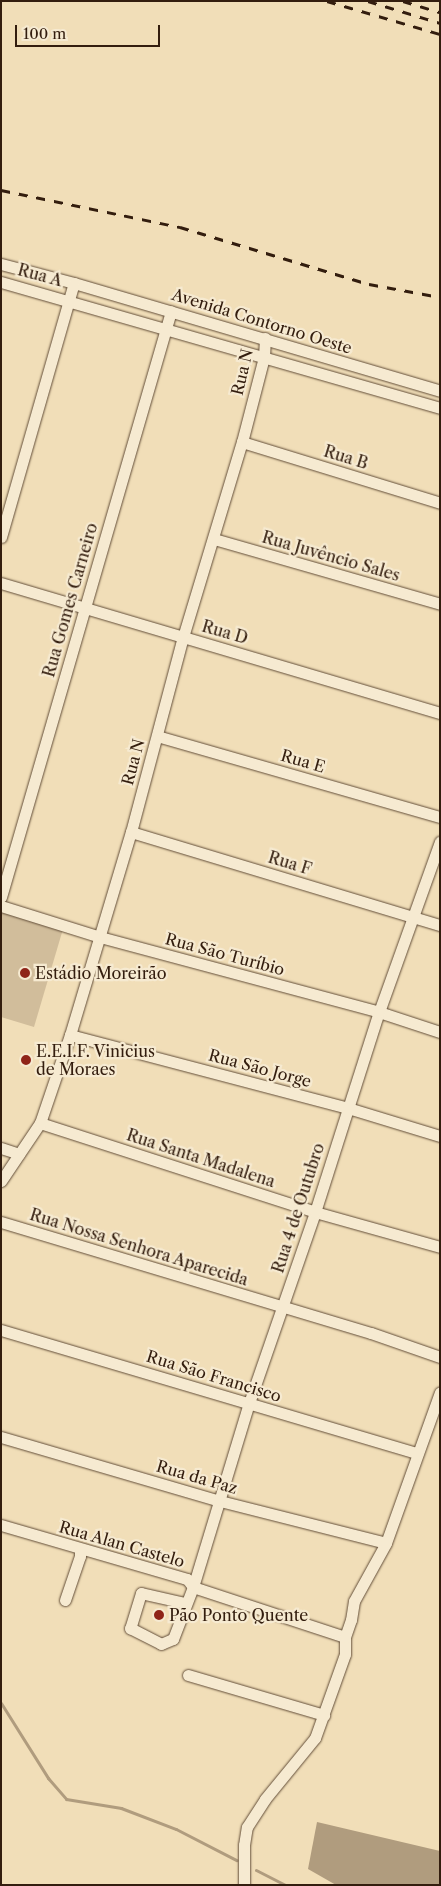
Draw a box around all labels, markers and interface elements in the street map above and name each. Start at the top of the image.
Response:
scale bar [18,15,162,47]
text: 100 m [23,24,66,43]
street label: Rua A [15,260,65,290]
street label: Avenida Contorno Oeste [170,284,354,358]
street label: Rua N [227,347,257,397]
street label: Rua B [321,441,371,473]
street label: Rua Gomes Carneiro [39,521,101,679]
street label: Rua Juvêncio Sales [260,527,402,585]
street label: Rua D [200,616,250,648]
street label: Rua N [118,737,148,787]
street label: Rua E [279,746,327,776]
street label: Rua F [266,847,314,879]
street label: Rua São Turíbio [163,929,287,979]
place label: Estádio Moreirão [35,963,167,983]
marker: Estádio Moreirão [19,967,31,979]
place label: E.E.I.F. Vinicius de Moraes [36,1041,156,1079]
street label: Rua São Jorge [207,1045,313,1091]
marker: E.E.I.F. Vinicius de Moraes [20,1054,32,1066]
street label: Rua Santa Madalena [124,1125,278,1191]
street label: Rua 4 de Outubro [268,1141,328,1275]
street label: Rua Nossa Senhora Aparecida [27,1204,251,1290]
street label: Rua São Francisco [144,1346,284,1406]
street label: Rua da Paz [154,1456,240,1498]
street label: Rua Alan Castelo [57,1517,187,1571]
place label: Pão Ponto Quente [169,1605,308,1625]
marker: Pão Ponto Quente [153,1609,165,1621]

